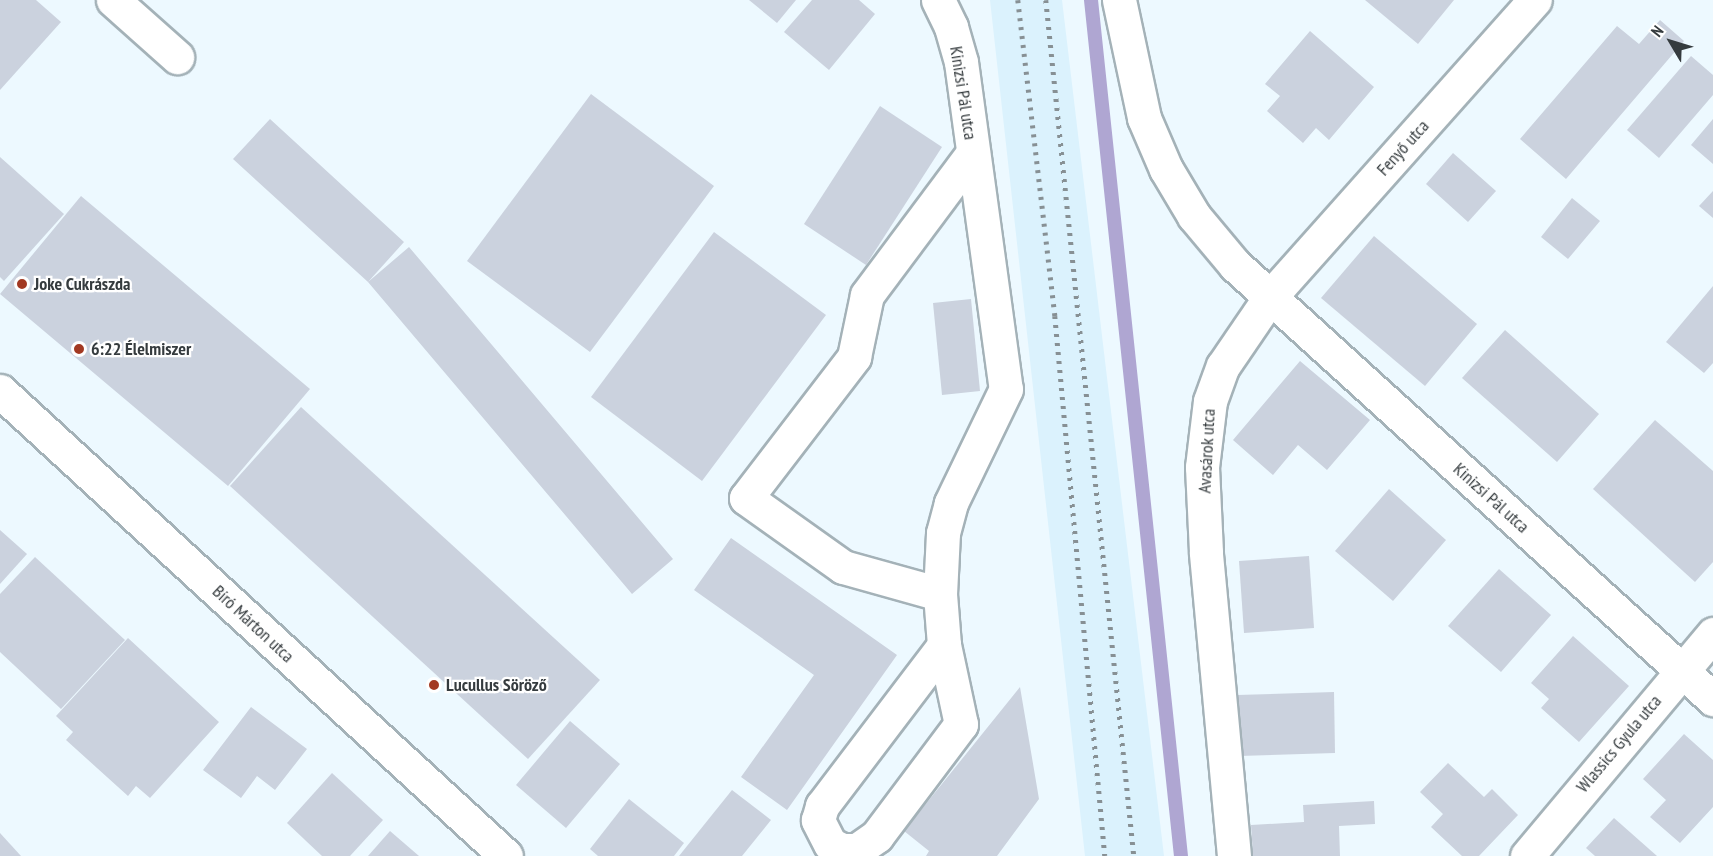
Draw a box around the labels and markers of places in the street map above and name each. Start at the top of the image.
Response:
place label: Joke Cukrászda [34,273,131,295]
marker: Joke Cukrászda [15,277,29,291]
place label: 6:22 Élelmiszer [91,338,191,360]
marker: 6:22 Élelmiszer [72,342,86,356]
place label: Lucullus Söröző [446,674,547,696]
marker: Lucullus Söröző [427,678,441,692]

